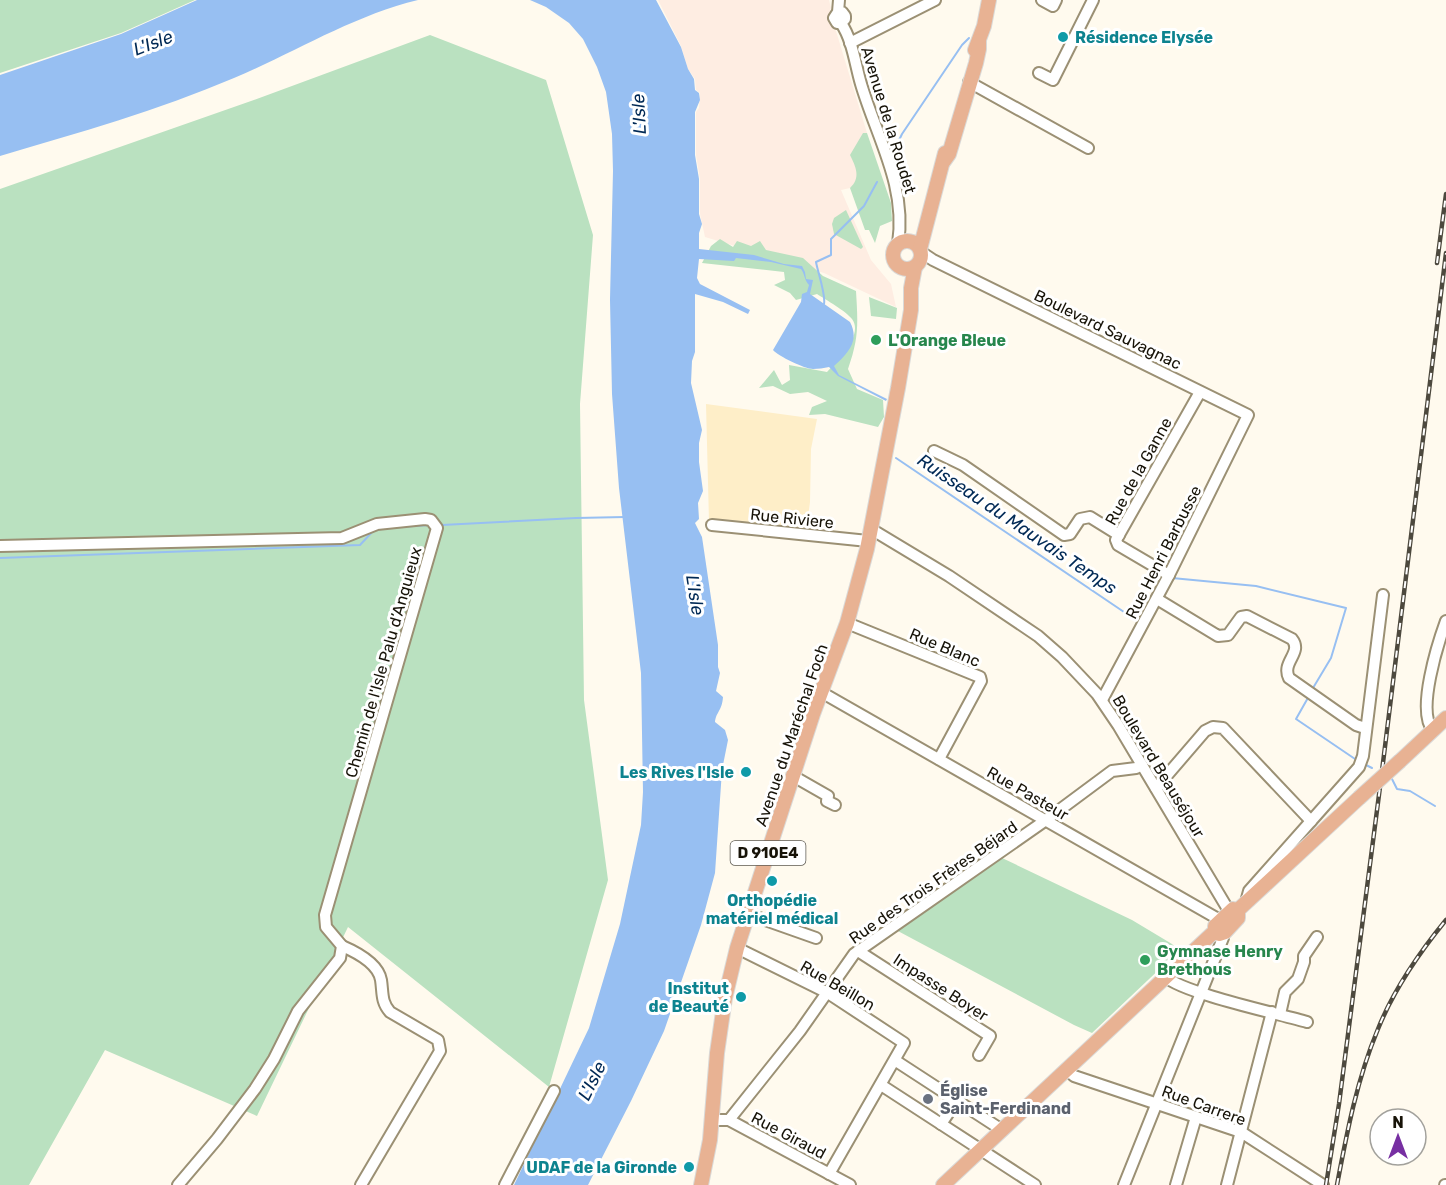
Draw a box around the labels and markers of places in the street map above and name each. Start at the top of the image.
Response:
place label: Résidence Elysée [1075,28,1213,47]
marker: Résidence Elysée [1056,30,1070,44]
place label: L'Orange Bleue [888,331,1006,350]
marker: L'Orange Bleue [869,333,883,347]
place label: Les Rives l'Isle [620,763,734,782]
marker: Les Rives l'Isle [739,765,753,779]
marker: Orthopédie matériel médical [765,874,779,888]
place label: Orthopédie matériel médical [706,891,838,928]
place label: Gymnase Henry Brethous [1157,942,1283,979]
marker: Gymnase Henry Brethous [1138,953,1152,967]
place label: Institut de Beauté [649,979,730,1016]
marker: Institut de Beauté [734,990,748,1004]
place label: Église Saint-Ferdinand [940,1080,1071,1118]
marker: Église Saint-Ferdinand [921,1092,935,1106]
place label: UDAF de la Gironde [526,1158,677,1177]
marker: UDAF de la Gironde [682,1160,696,1174]

